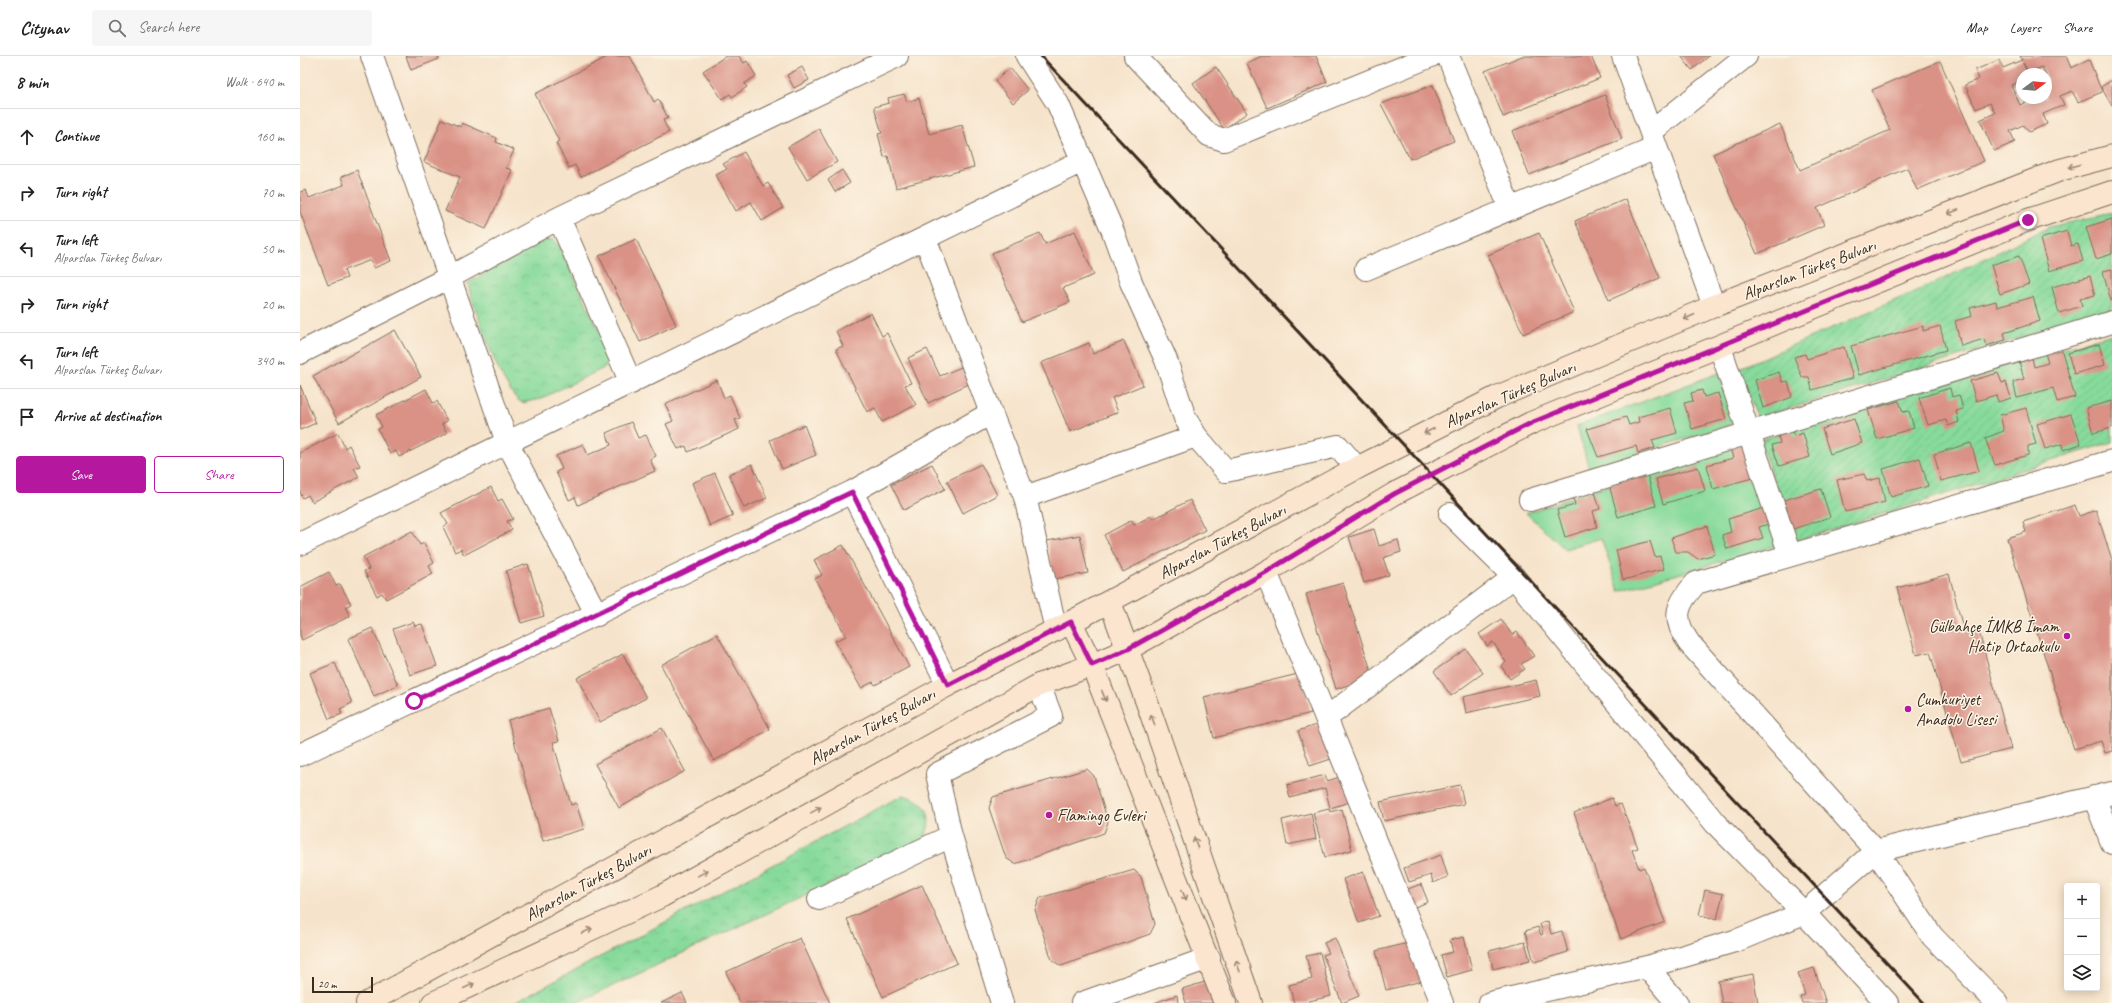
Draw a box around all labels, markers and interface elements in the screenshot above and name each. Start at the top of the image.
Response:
search box [92,10,372,46]
text: Citynav [20,16,68,40]
icon: search [106,17,128,39]
text: Search here [138,18,199,37]
text: Map [1966,19,1988,36]
text: Layers [2010,19,2041,36]
text: Share [2063,19,2092,36]
north arrow [2016,68,2052,104]
text: 8 min [16,72,49,93]
text: Walk · 640 m [225,74,284,90]
icon: ahead [16,126,38,148]
text: Continue [54,127,99,146]
text: 160 m [256,129,284,145]
one-way arrow [2068,163,2081,171]
icon: right [16,182,38,204]
text: Turn right [54,183,107,202]
text: 70 m [262,185,284,201]
one-way arrow [1947,209,1959,217]
route end [2019,211,2037,229]
text: Turn left [54,231,97,250]
street label: Alparslan Türkeş Bulvarı [1740,234,1879,304]
icon: left [16,238,38,260]
text: 50 m [262,241,284,257]
text: Alparslan Türkeş Bulvarı [54,250,161,266]
icon: right [16,294,38,316]
text: Turn right [54,295,107,314]
text: 20 m [262,297,284,313]
one-way arrow [1683,313,1695,321]
text: Turn left [54,343,97,362]
icon: left [16,350,38,372]
text: 340 m [256,353,284,369]
street label: Alparslan Türkeş Bulvarı [1442,356,1579,433]
text: Alparslan Türkeş Bulvarı [54,362,161,378]
icon: arrive [16,406,38,428]
text: Arrive at destination [54,407,161,426]
one-way arrow [1423,428,1435,436]
button: Save [16,456,146,493]
button: Share [154,456,284,493]
street label: Alparslan Türkeş Bulvarı [1155,499,1290,584]
place label: Gülbahçe İMKB İmam Hatip Ortaokulu [1929,616,2061,657]
marker: Gülbahçe İMKB İmam Hatip Ortaokulu [2062,631,2072,641]
street label: Alparslan Türkeş Bulvarı [806,683,939,770]
place label: Cumhuriyet Anadolu Lisesi [1916,689,1999,730]
one-way arrow [1101,690,1109,702]
route start [405,692,423,710]
marker: Cumhuriyet Anadolu Lisesi [1903,704,1913,714]
one-way arrow [1149,715,1157,727]
one-way arrow [810,805,822,813]
place label: Flamingo Evleri [1057,805,1147,826]
marker: Flamingo Evleri [1044,810,1054,820]
one-way arrow [1191,838,1199,850]
street label: Alparslan Türkeş Bulvarı [522,839,655,926]
one-way arrow [697,869,709,877]
map controls [2064,883,2100,991]
button: + [2064,883,2100,919]
one-way arrow [1180,889,1188,901]
button: − [2064,919,2100,955]
one-way arrow [580,927,592,934]
button: layers [2064,955,2100,991]
one-way arrow [1234,960,1241,973]
scale bar [312,975,373,994]
text: 20 m [318,977,337,991]
one-way arrow [462,982,474,990]

